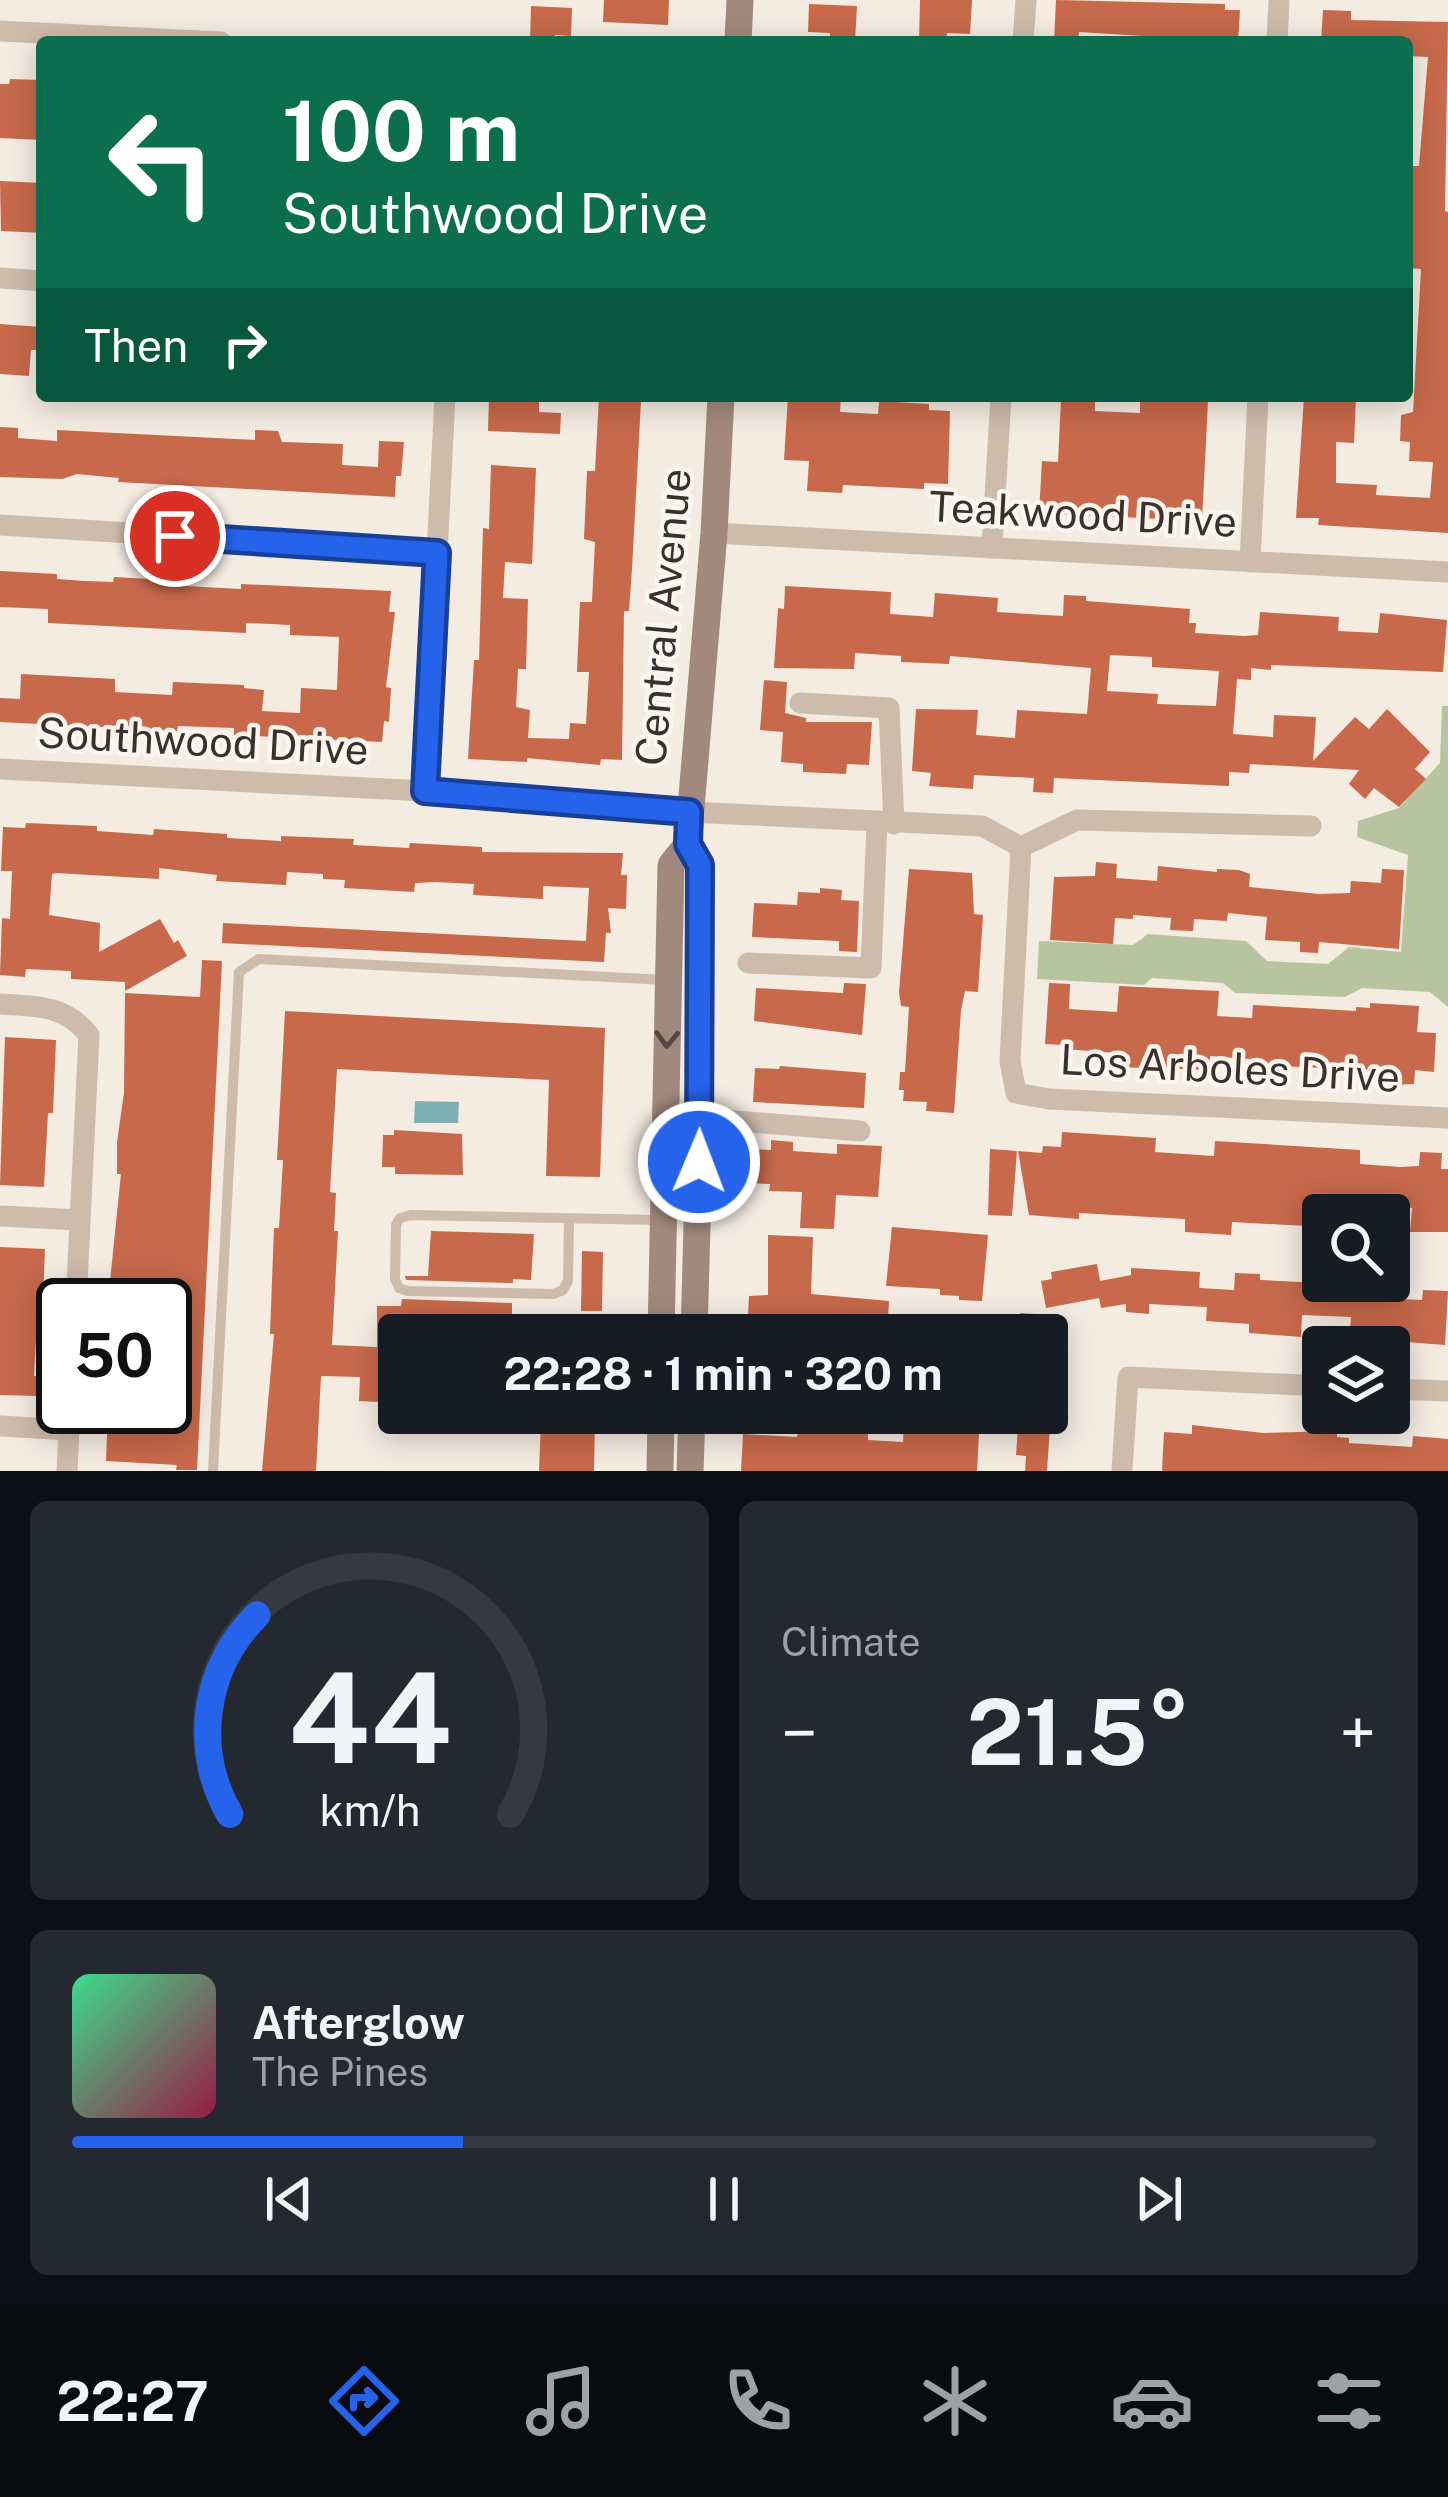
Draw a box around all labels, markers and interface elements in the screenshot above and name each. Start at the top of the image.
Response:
text: 100 m [282,81,520,180]
icon: left [84,84,240,240]
text: Southwood Drive [282,182,708,245]
icon: right [212,312,278,378]
text: Then [84,319,188,372]
street label: Central Avenue [625,466,700,768]
street label: Teakwood Drive [928,481,1238,546]
pin [124,485,226,587]
icon: arrive [142,503,208,569]
street label: Southwood Drive [36,707,370,774]
one-way arrow [655,1030,681,1049]
street label: Los Arboles Drive [1059,1034,1401,1101]
position arrow [636,1099,762,1225]
map controls [1302,1194,1410,1434]
button: search [1302,1194,1410,1302]
speed limit sign: 50 [36,1278,192,1434]
button: layers [1302,1326,1410,1434]
text: 22:28 · 1 min · 320 m [503,1347,943,1400]
text: Climate [781,1619,921,1665]
text: 44 [288,1644,451,1791]
text: 21.5° [967,1679,1190,1785]
text: − [781,1694,818,1772]
text: + [1339,1694,1376,1772]
text: km/h [319,1784,420,1835]
text: Afterglow [252,1996,465,2049]
text: The Pines [252,2049,428,2095]
icon: previous [256,2166,322,2232]
icon: pause [691,2166,757,2232]
icon: next [1126,2166,1192,2232]
icon: directions [322,2359,406,2443]
icon: music [519,2359,603,2443]
icon: phone [716,2359,800,2443]
icon: climate [913,2359,997,2443]
icon: car [1110,2359,1194,2443]
icon: filters [1307,2359,1391,2443]
text: 22:27 [57,2370,209,2433]

